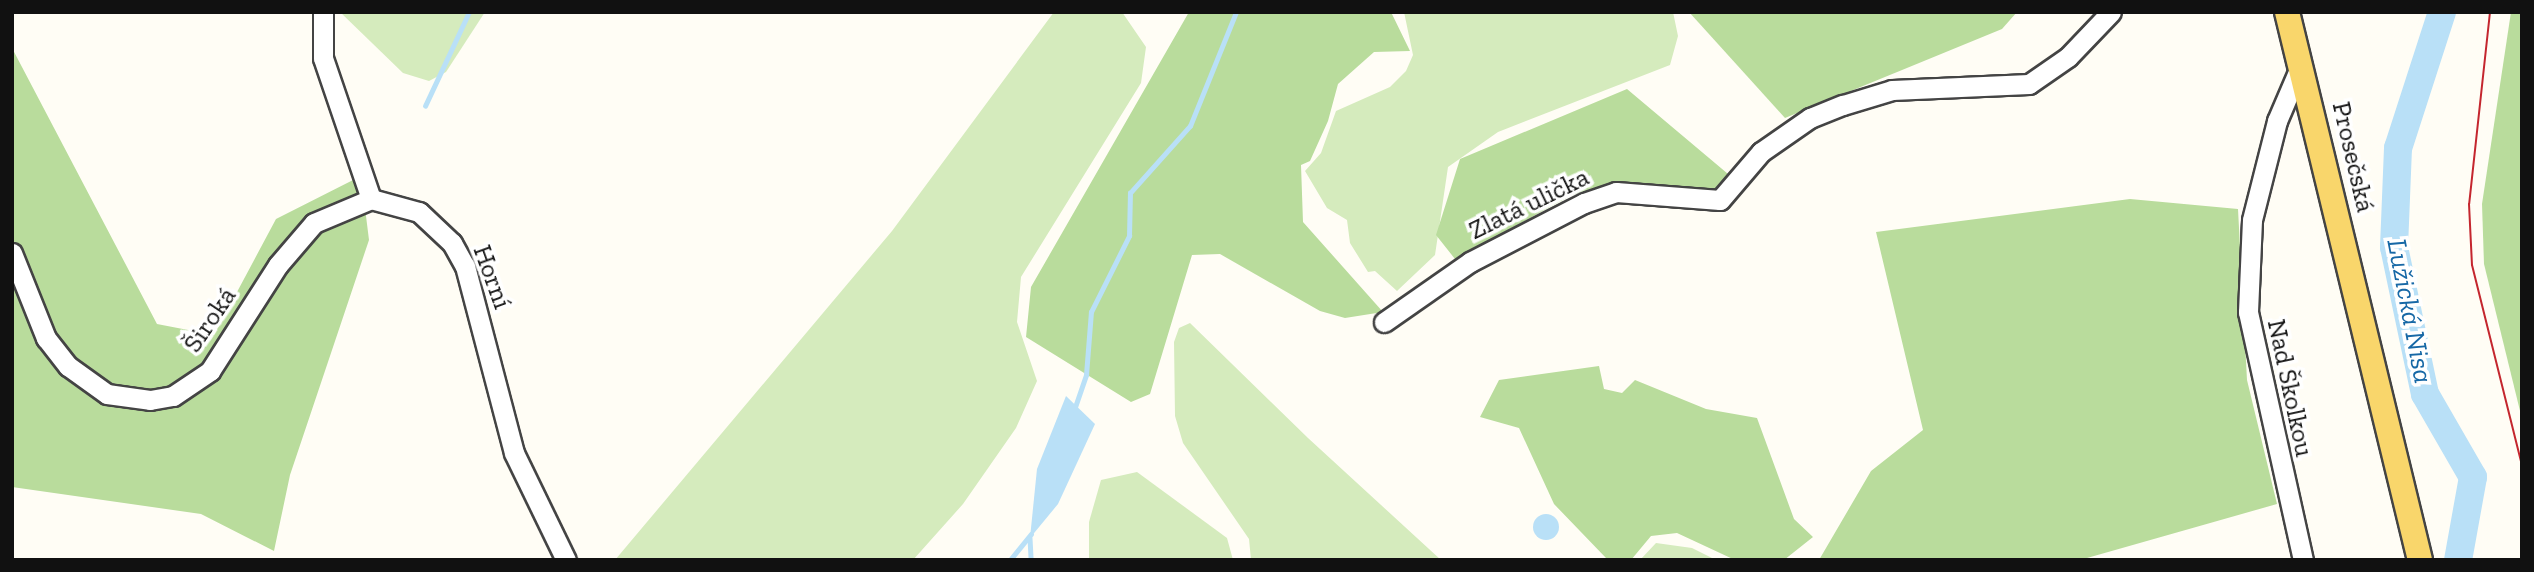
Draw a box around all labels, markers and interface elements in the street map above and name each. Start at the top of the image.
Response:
street label: Prosečská [2325,99,2381,215]
street label: Zlatá ulička [1464,162,1594,246]
water label: Lužická Nisa [2380,236,2440,386]
street label: Horní [466,241,518,313]
street label: Široká [177,282,243,358]
street label: Nad Školkou [2260,317,2320,459]

